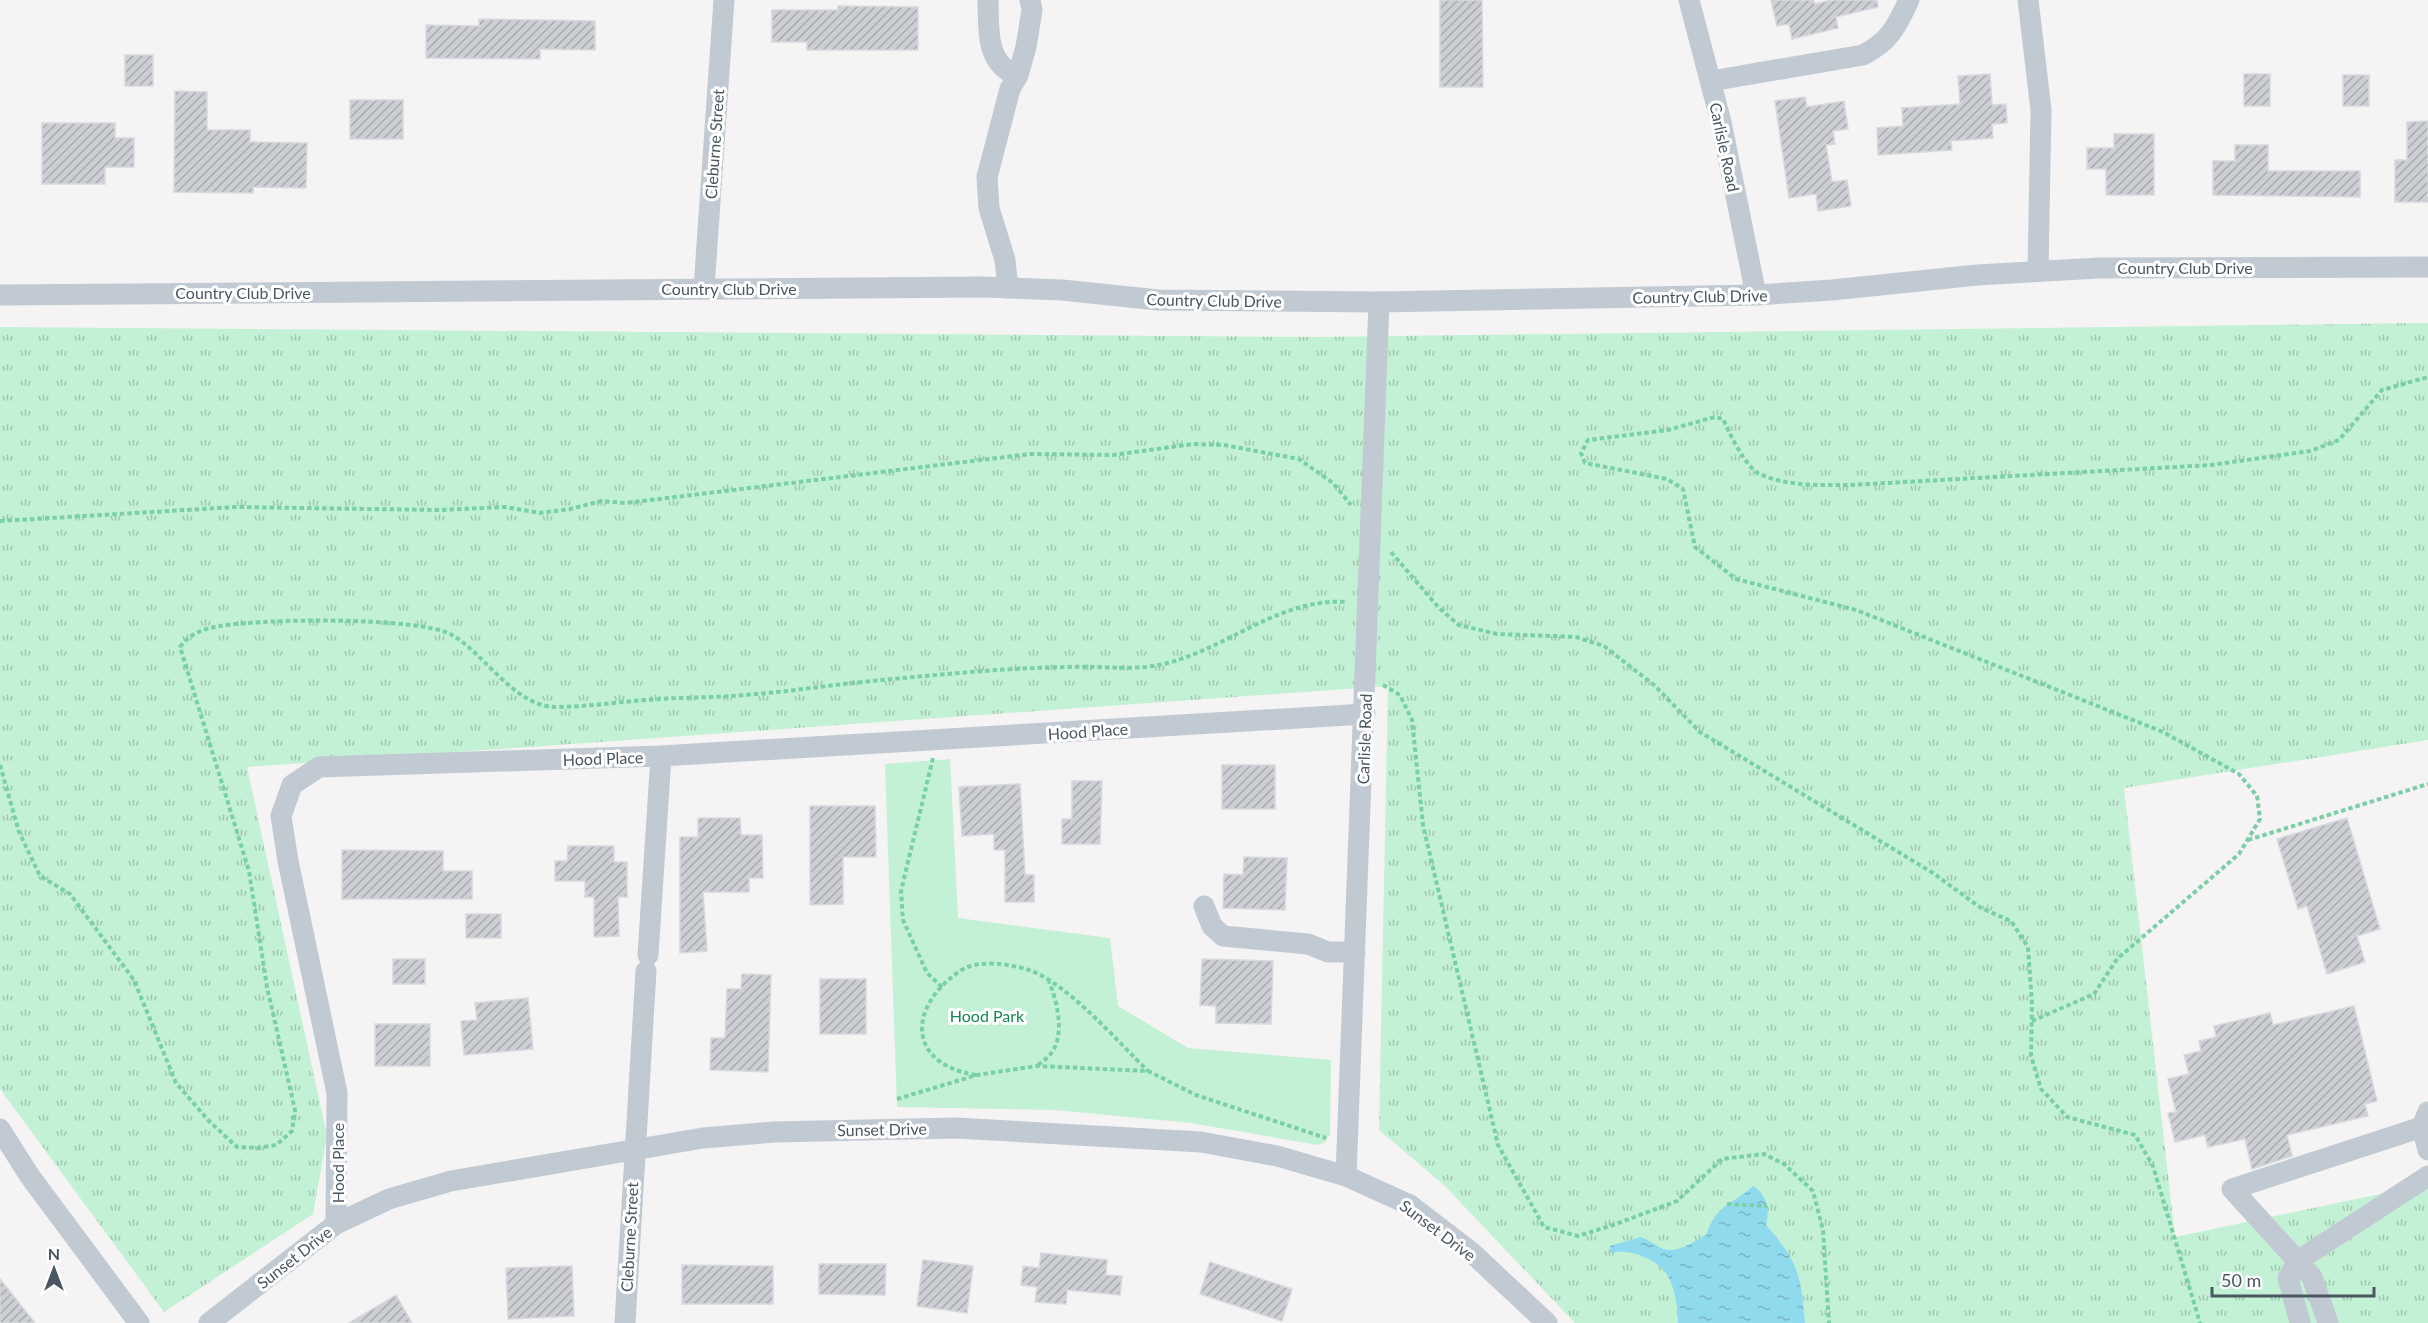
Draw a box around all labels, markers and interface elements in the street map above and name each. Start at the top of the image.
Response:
street label: Cleburne Street [701,88,727,200]
street label: Carlisle Road [1706,101,1744,193]
street label: Country Club Drive [2117,258,2253,277]
street label: Country Club Drive [661,279,797,298]
street label: Country Club Drive [175,283,311,302]
street label: Country Club Drive [1632,285,1768,307]
street label: Country Club Drive [1146,289,1282,311]
street label: Carlisle Road [1353,693,1375,785]
street label: Hood Place [1047,719,1129,743]
street label: Hood Place [562,747,644,769]
park label: Hood Park [950,1006,1025,1025]
street label: Sunset Drive [837,1119,927,1139]
street label: Hood Place [328,1123,347,1203]
street label: Cleburne Street [617,1181,641,1293]
street label: Sunset Drive [1396,1195,1480,1265]
street label: Sunset Drive [253,1222,335,1292]
north arrow [24,1239,84,1299]
text: N [48,1244,60,1263]
scale bar [2212,1260,2374,1298]
text: 50 m [2221,1269,2261,1291]

